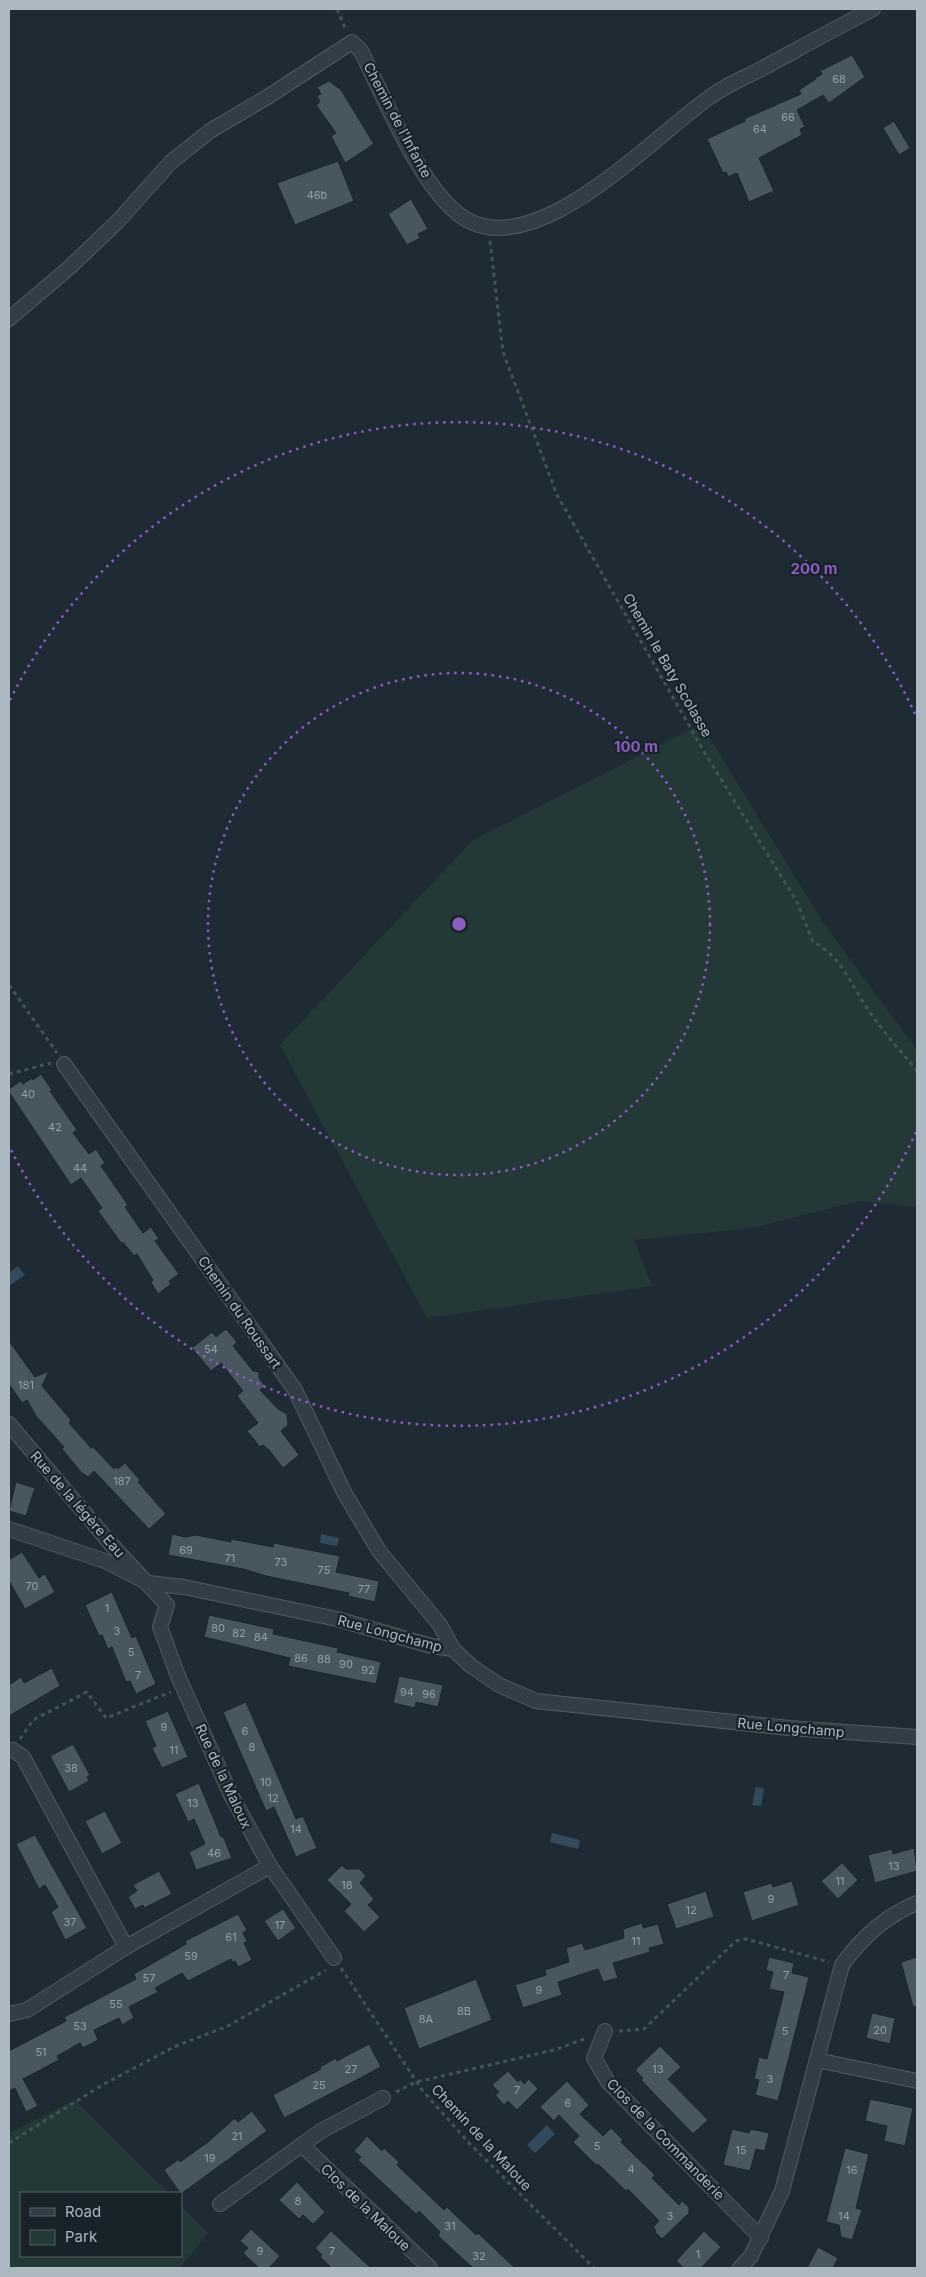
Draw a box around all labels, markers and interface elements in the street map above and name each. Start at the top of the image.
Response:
street label: Chemin de l'Infante [360,59,436,181]
house number: 68 [832,72,846,86]
house number: 66 [781,110,795,124]
house number: 64 [753,122,767,136]
house number: 46b [307,188,328,202]
text: 200 m [791,559,837,578]
street label: Chemin le Baty Scolasse [620,590,716,740]
text: 100 m [614,737,658,756]
centre of rings [450,915,468,933]
house number: 40 [21,1087,35,1101]
house number: 42 [48,1120,62,1134]
house number: 44 [73,1161,87,1175]
street label: Chemin du Roussart [195,1252,285,1372]
house number: 54 [204,1342,218,1356]
house number: 181 [18,1378,34,1392]
street label: Rue de la légère Eau [27,1447,129,1561]
house number: 187 [113,1474,131,1488]
house number: 69 [179,1543,193,1557]
house number: 71 [225,1551,235,1565]
house number: 73 [275,1555,288,1569]
house number: 75 [318,1563,331,1577]
house number: 70 [26,1579,39,1593]
house number: 77 [358,1582,370,1596]
house number: 1 [105,1601,109,1615]
street label: Rue Longchamp [336,1611,444,1655]
house number: 80 [211,1621,225,1635]
house number: 3 [114,1624,121,1638]
house number: 82 [232,1626,246,1640]
house number: 84 [254,1630,268,1644]
house number: 5 [128,1645,135,1659]
house number: 86 [294,1651,308,1665]
house number: 88 [317,1652,331,1666]
house number: 90 [339,1657,353,1671]
house number: 92 [361,1663,375,1677]
house number: 7 [135,1668,141,1682]
house number: 94 [400,1685,414,1699]
house number: 96 [422,1687,436,1701]
street label: Rue Longchamp [737,1714,845,1740]
house number: 9 [161,1720,168,1734]
street label: Rue de la Maloux [192,1721,256,1831]
house number: 6 [242,1724,249,1738]
house number: 8 [249,1740,256,1754]
house number: 11 [170,1743,178,1757]
house number: 38 [64,1761,78,1775]
house number: 10 [260,1775,272,1789]
house number: 12 [267,1791,279,1805]
house number: 13 [187,1796,199,1810]
house number: 14 [290,1822,302,1836]
house number: 46 [207,1846,221,1860]
house number: 13 [888,1859,900,1873]
house number: 11 [836,1874,844,1888]
house number: 18 [341,1878,353,1892]
house number: 9 [768,1892,775,1906]
house number: 12 [685,1903,697,1917]
house number: 37 [63,1915,77,1929]
house number: 17 [275,1918,285,1932]
house number: 61 [225,1930,237,1944]
house number: 11 [632,1934,640,1948]
house number: 59 [184,1949,198,1963]
house number: 7 [783,1968,789,1982]
house number: 57 [143,1971,155,1985]
house number: 9 [536,1983,543,1997]
house number: 55 [109,1997,123,2011]
house number: 8B [457,2004,471,2018]
house number: 8A [419,2012,434,2026]
house number: 53 [73,2019,87,2033]
house number: 20 [873,2023,887,2037]
house number: 5 [782,2024,789,2038]
house number: 51 [35,2045,47,2059]
house number: 27 [345,2062,357,2076]
house number: 13 [652,2062,664,2076]
house number: 3 [767,2072,774,2086]
street label: Clos de la Commanderie [604,2075,728,2203]
house number: 25 [312,2078,326,2092]
street label: Chemin de la Maloue [428,2080,536,2194]
house number: 7 [514,2083,520,2097]
house number: 6 [565,2096,572,2110]
house number: 21 [231,2129,243,2143]
house number: 5 [594,2139,601,2153]
house number: 15 [735,2143,747,2157]
house number: 19 [204,2151,216,2165]
street label: Clos de la Maloue [318,2160,414,2254]
house number: 4 [627,2162,635,2176]
house number: 16 [846,2163,858,2177]
legend [20,2192,182,2257]
house number: 8 [295,2194,302,2208]
text: Road [65,2202,101,2221]
house number: 3 [667,2209,674,2223]
house number: 14 [838,2209,850,2223]
house number: 31 [444,2219,456,2233]
text: Park [65,2227,98,2246]
house number: 9 [257,2244,264,2258]
house number: 7 [329,2244,335,2258]
house number: 1 [696,2247,700,2261]
house number: 32 [472,2249,486,2263]

